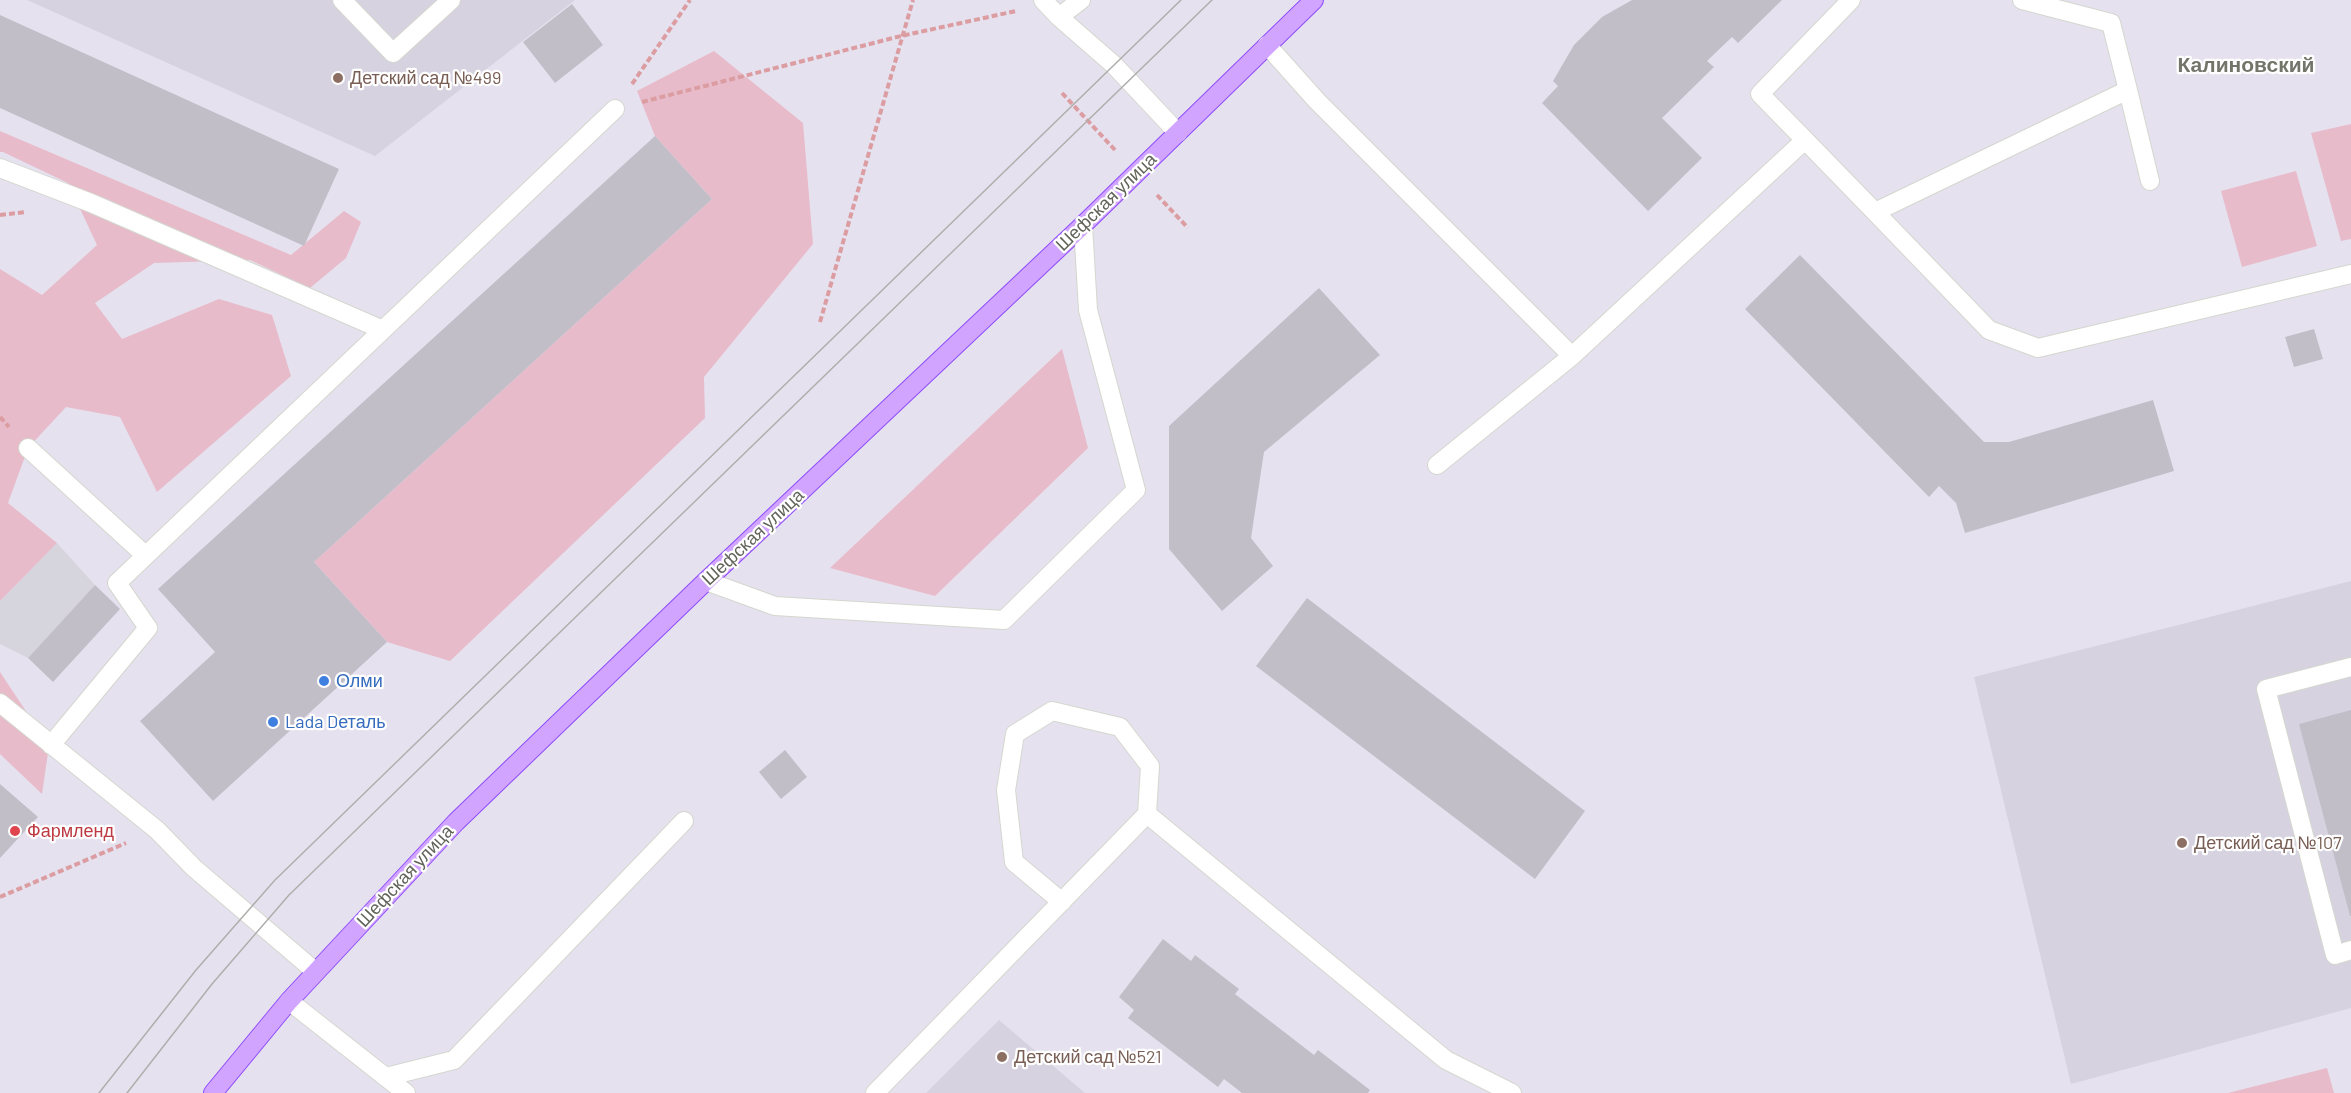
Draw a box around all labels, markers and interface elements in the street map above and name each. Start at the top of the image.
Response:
district label: Калиновский [2178,52,2314,78]
place label: Детский сад №499 [350,67,501,89]
marker: Детский сад №499 [331,71,345,85]
street label: Шефская улица [1051,149,1161,255]
street label: Шефская улица [698,484,808,590]
place label: Олми [336,670,383,692]
marker: Олми [317,674,331,688]
place label: Lada Dеталь [285,711,386,733]
marker: Lada Dеталь [266,715,280,729]
place label: Фармленд [27,820,114,842]
street label: Шефская улица [352,821,458,931]
marker: Фармленд [8,824,22,838]
place label: Детский сад №107 [2194,832,2342,854]
marker: Детский сад №107 [2175,836,2189,850]
place label: Детский сад №521 [1014,1046,1162,1068]
marker: Детский сад №521 [995,1050,1009,1064]

